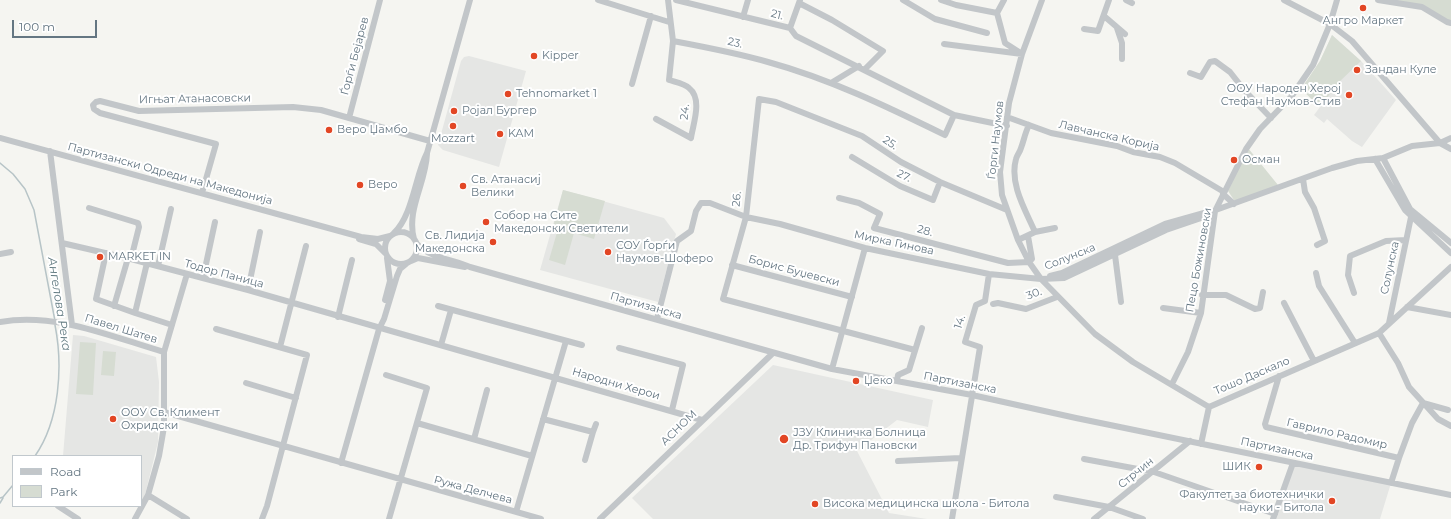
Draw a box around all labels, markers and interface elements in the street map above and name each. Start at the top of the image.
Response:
marker: Ангро Маркет [1358,3,1368,13]
street label: 21. [769,7,785,23]
scale bar [14,12,99,38]
place label: Ангро Маркет [1323,14,1403,28]
street label: Ѓорѓи Бејарев [338,15,372,97]
text: 100 m [19,19,55,34]
street label: 23. [726,35,744,51]
place label: Kipper [542,49,579,63]
marker: Kipper [529,51,539,61]
place label: Зандан Куле [1365,63,1437,77]
marker: Зандан Куле [1352,65,1362,75]
place label: ООУ Народен Херој Стефан Наумов-Стив [1221,82,1341,108]
place label: Tehnomarket 1 [516,87,597,101]
marker: Tehnomarket 1 [503,89,513,99]
marker: ООУ Народен Херој Стефан Наумов-Стив [1344,90,1354,100]
street label: Игњат Атанасовски [139,91,251,107]
street label: Ѓорги Наумов [985,100,1007,180]
street label: 24. [678,103,692,121]
place label: Ројал Бургер [462,104,537,118]
marker: Ројал Бургер [449,106,459,116]
street label: Лавчанска Корија [1057,118,1161,154]
marker: Mozzart [448,121,458,131]
place label: Веро Џамбо [337,123,408,137]
marker: Веро Џамбо [324,125,334,135]
place label: KAM [508,127,534,141]
marker: KAM [495,129,505,139]
place label: Mozzart [431,132,475,146]
street label: 25. [880,133,900,153]
street label: Партизански Одреди на Македонија [66,140,274,208]
place label: Осман [1242,153,1280,167]
marker: Осман [1229,155,1239,165]
street label: 27. [895,167,913,185]
place label: Св. Атанасиј Велики [471,173,541,199]
place label: Веро [368,178,398,192]
marker: Веро [355,180,365,190]
marker: Св. Атанасиј Велики [458,181,468,191]
street label: 26. [730,191,744,207]
street label: Пецо Божиновски [1183,207,1215,313]
place label: Собор на Сите Македонски Светители [494,209,629,235]
marker: Собор на Сите Македонски Светители [481,217,491,227]
street label: 28. [916,223,934,239]
street label: Мирка Гинова [853,228,935,258]
place label: Св. Лидија Македонска [415,229,485,255]
marker: Св. Лидија Македонска [488,237,498,247]
place label: СОУ Ѓорѓи Наумов-Шоферо [616,239,713,265]
street label: Солунска [1378,240,1402,296]
street label: Солунска [1042,241,1098,273]
marker: СОУ Ѓорѓи Наумов-Шоферо [603,247,613,257]
place label: MARKET IN [108,250,171,264]
marker: MARKET IN [95,252,105,262]
street label: Борис Буџевски [747,252,841,290]
water label: Ангелова Река [44,256,74,352]
street label: Тодор Паница [183,257,265,291]
street label: 30. [1024,285,1044,303]
street label: Партизанска [609,289,683,323]
street label: Павел Шатев [83,312,159,346]
street label: 14. [952,313,968,331]
street label: Тошо Даскало [1212,354,1292,398]
street label: Народни Херои [571,365,661,403]
street label: Партизанска [922,369,998,397]
place label: Џеко [864,374,893,388]
marker: Џеко [851,376,861,386]
place label: ООУ Св. Климент Охридски [121,406,220,432]
street label: АСНОМ [658,408,700,448]
marker: ООУ Св. Климент Охридски [108,414,118,424]
street label: Гаврило Радомир [1285,416,1389,452]
place label: ЈЗУ Клиничка Болница Др. Трифун Пановски [793,426,926,452]
marker: ЈЗУ Клиничка Болница Др. Трифун Пановски [778,433,790,445]
street label: Партизанска [1239,435,1315,463]
legend [12,455,142,507]
street label: Стрчин [1116,455,1156,491]
place label: ШИК [1222,460,1251,474]
marker: ШИК [1254,462,1264,472]
text: Road [50,464,81,479]
street label: Ружа Делчева [432,473,514,507]
text: Park [50,484,77,499]
place label: Факултет за биотехнички науки - Битола [1179,488,1324,514]
marker: Факултет за биотехнички науки - Битола [1327,496,1337,506]
place label: Висока медицинска школа - Битола [823,497,1029,511]
marker: Висока медицинска школа - Битола [810,499,820,509]

